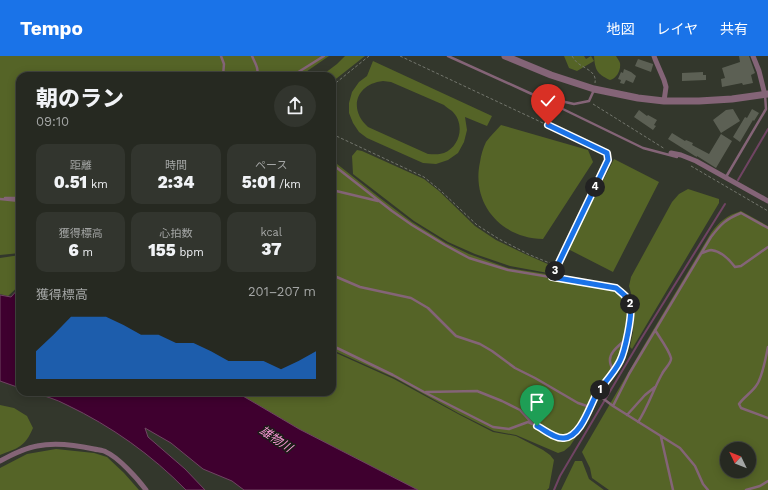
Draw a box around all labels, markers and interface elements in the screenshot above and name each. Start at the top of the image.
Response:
text: Tempo [20,17,83,40]
text: 地図 [606,21,634,37]
text: レイヤ [656,21,698,37]
text: 共有 [720,21,748,37]
pin [531,84,565,125]
button: share [274,85,316,127]
text: 朝のラン [36,86,124,111]
icon: check [537,90,559,112]
text: 09:10 [36,114,69,129]
text: 距離 [70,159,92,172]
text: 時間 [165,159,187,172]
text: ペース [255,159,288,172]
text: 0.51 [54,172,87,192]
text: 2:34 [158,172,194,192]
text: 5:01 [242,172,276,192]
pin: 4 [585,177,605,197]
text: km [87,178,108,191]
text: /km [276,178,301,191]
text: 4 [591,180,599,193]
text: kcal [260,226,282,239]
text: 獲得標高 [59,227,103,240]
text: 心拍数 [159,227,192,240]
text: 37 [261,239,282,259]
text: 6 [68,240,79,260]
text: 155 [148,240,176,260]
text: m [79,246,93,259]
text: bpm [176,246,204,259]
pin: 3 [545,261,565,281]
text: 3 [552,264,558,277]
text: 201–207 m [248,284,316,299]
text: 獲得標高 [36,287,88,302]
pin: 2 [620,294,640,314]
text: 2 [627,297,633,310]
pin: 1 [590,380,610,400]
text: 1 [598,383,602,396]
pin [520,385,554,426]
icon: arrive [526,391,548,413]
water label: 雄物川 [257,423,296,456]
north arrow [720,442,756,478]
map controls [720,442,756,478]

